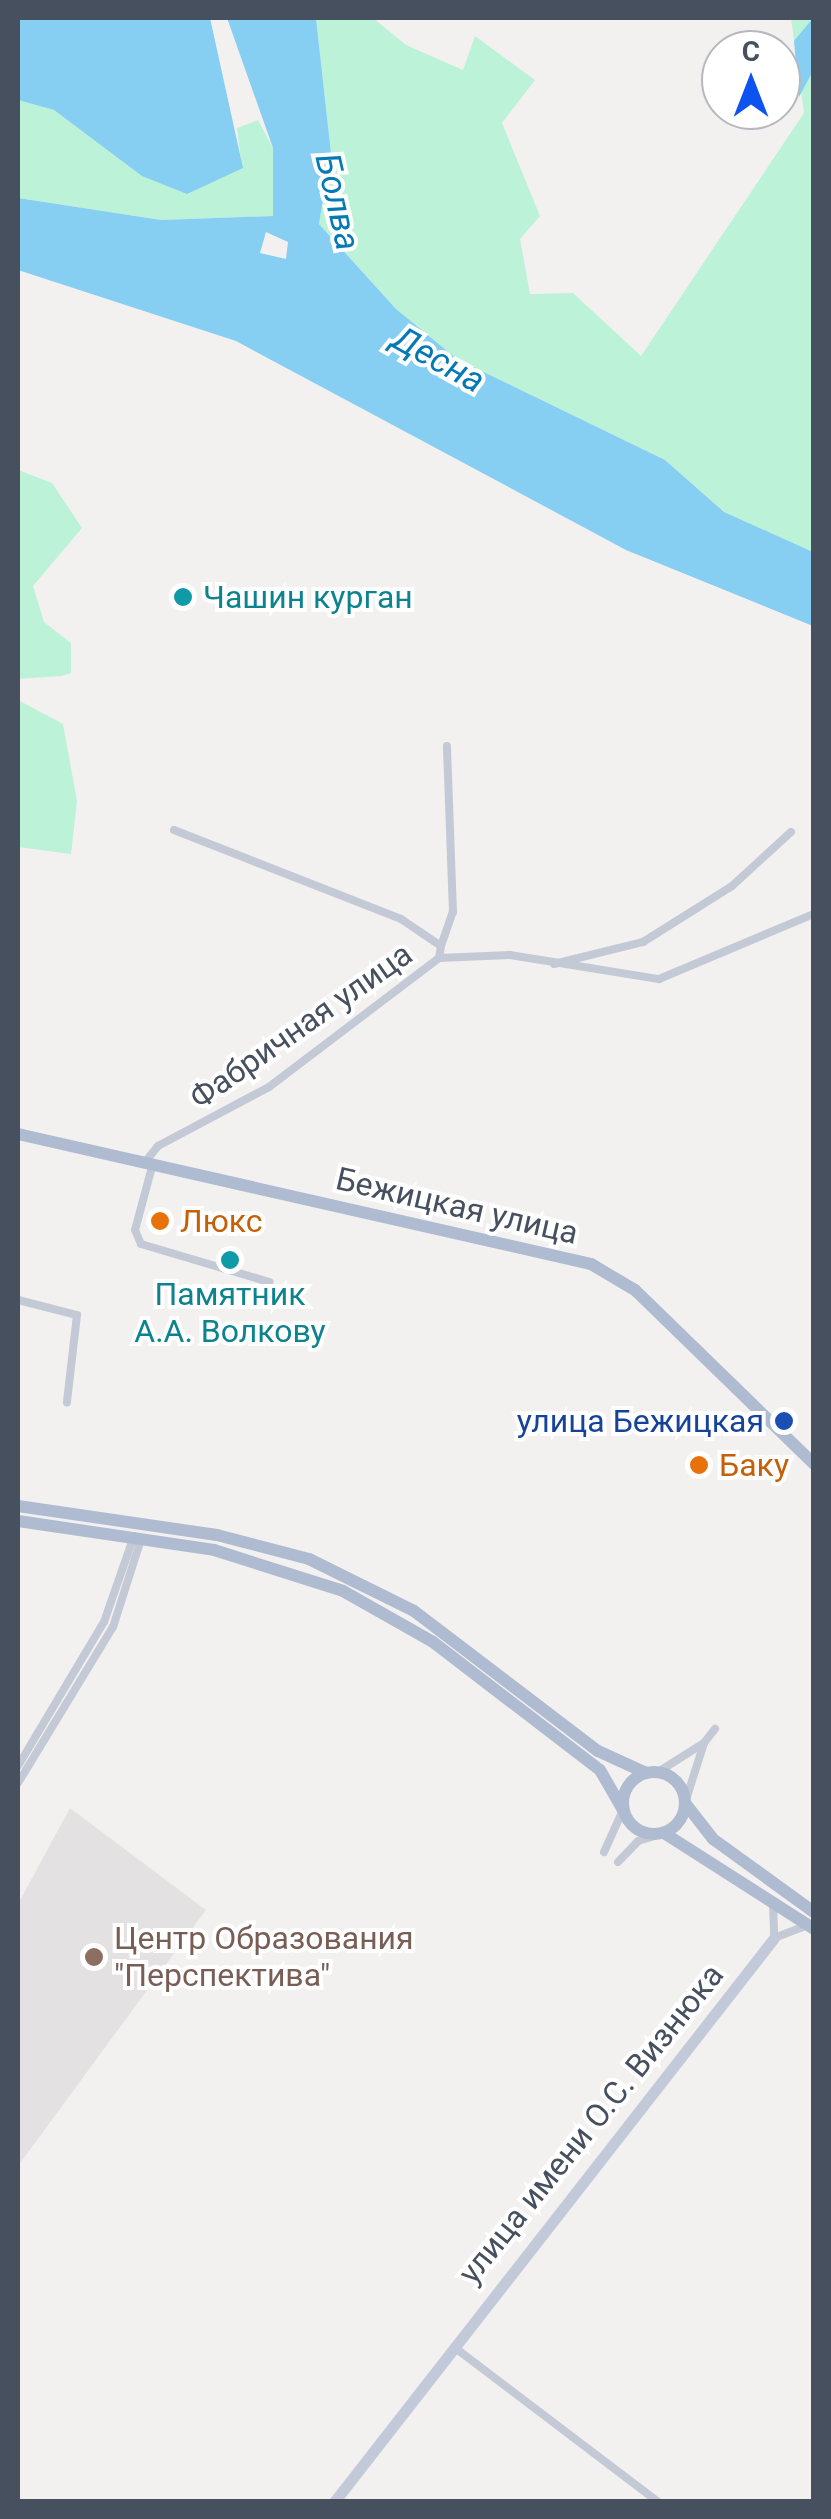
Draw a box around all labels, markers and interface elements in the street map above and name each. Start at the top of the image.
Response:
north arrow [701,30,801,130]
text: С [742,35,760,68]
water label: Болва [305,149,369,255]
water label: Десна [384,318,492,402]
place label: Чашин курган [203,578,413,616]
marker: Чашин курган [172,586,194,608]
street label: Фабричная улица [182,935,420,1117]
street label: Бежицкая улица [332,1159,582,1253]
place label: Люкс [180,1202,263,1240]
marker: Люкс [149,1210,171,1232]
marker: Памятник А.А. Волкову [219,1249,241,1271]
place label: Памятник А.А. Волкову [134,1276,326,1351]
place label: улица Бежицкая [517,1402,764,1440]
marker: улица Бежицкая [773,1410,795,1432]
place label: Баку [719,1446,789,1484]
marker: Баку [688,1454,710,1476]
place label: Центр Образования "Перспектива" [114,1920,414,1995]
marker: Центр Образования "Перспектива" [83,1946,105,1968]
street label: улица имени О.С. Визнюка [450,1957,732,2291]

